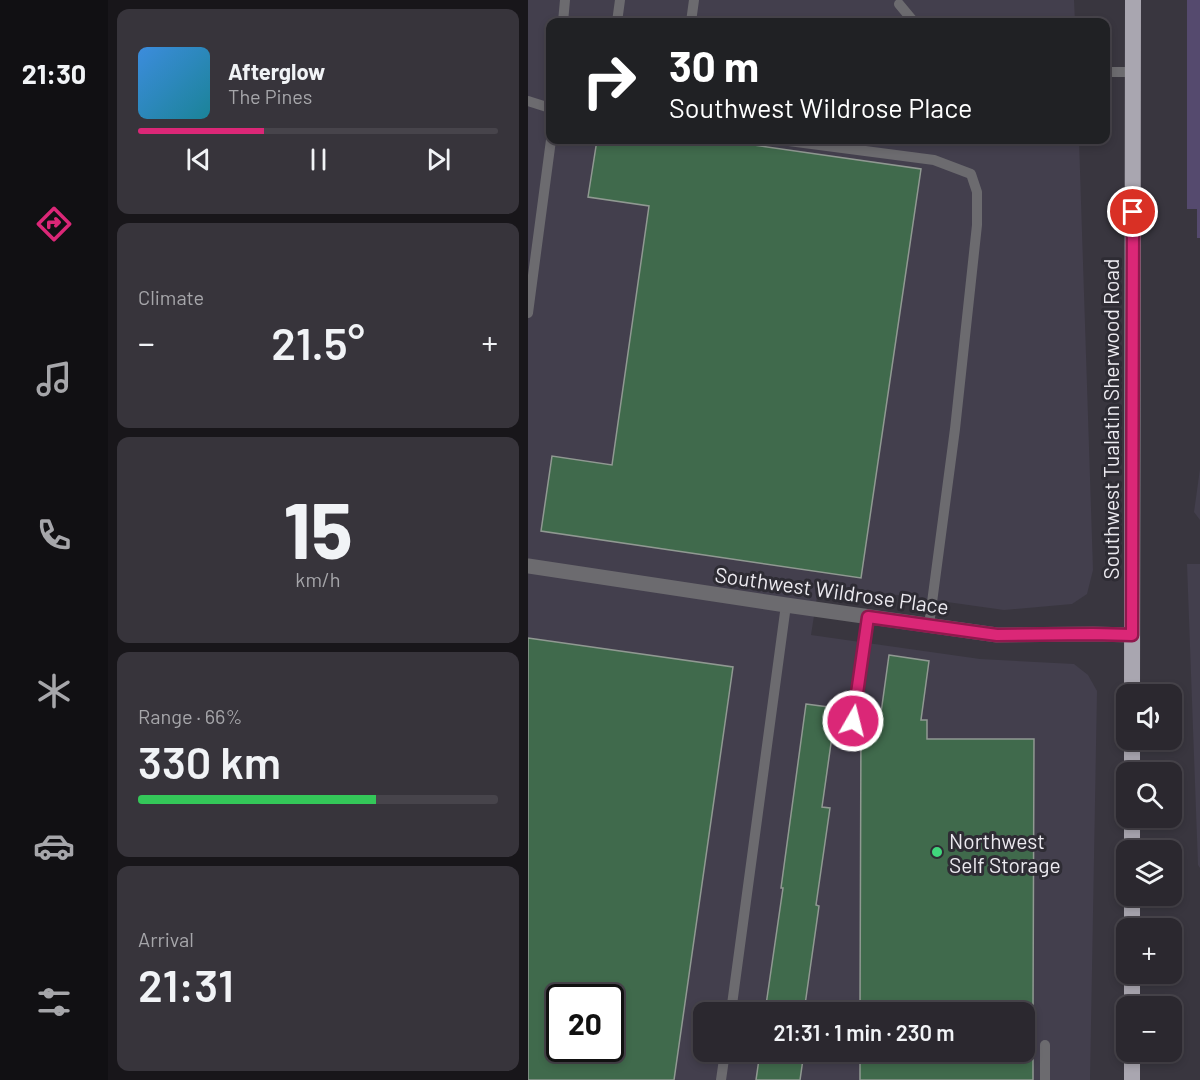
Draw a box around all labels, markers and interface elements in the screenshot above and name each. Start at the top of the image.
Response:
text: 30 m [669,40,759,90]
icon: right [570,42,648,120]
text: 21:30 [22,57,86,89]
text: Afterglow [228,58,325,84]
text: The Pines [228,84,312,108]
text: Southwest Wildrose Place [669,91,973,123]
icon: previous [182,143,215,176]
icon: pause [302,143,335,176]
icon: next [422,143,455,176]
pin [1107,186,1158,237]
icon: arrive [1116,195,1149,228]
icon: directions [33,203,75,245]
street label: Southwest Tualatin Sherwood Road [1098,258,1123,580]
text: Climate [138,285,204,309]
text: 21.5° [271,315,365,369]
text: − [138,322,155,362]
text: + [481,322,498,362]
icon: music [33,358,75,400]
text: 15 [283,481,353,575]
icon: phone [33,514,75,556]
street label: Southwest Wildrose Place [713,561,951,619]
text: km/h [295,567,341,591]
icon: climate [33,670,75,712]
map controls [1116,684,1182,1062]
button: sound [1116,684,1182,750]
position arrow [821,689,885,753]
text: Range · 66% [138,704,242,728]
text: 330 km [138,734,281,788]
button: search [1116,762,1182,828]
icon: car [33,825,75,867]
place label: Northwest Self Storage [949,828,1061,877]
button: layers [1116,840,1182,906]
marker: Northwest Self Storage [930,845,944,859]
button: + [1116,918,1182,984]
text: Arrival [138,927,194,951]
text: 21:31 [138,957,234,1011]
icon: filters [33,981,75,1023]
speed limit sign: 20 [546,984,624,1062]
button: − [1116,996,1182,1062]
text: 21:31 · 1 min · 230 m [773,1019,955,1045]

